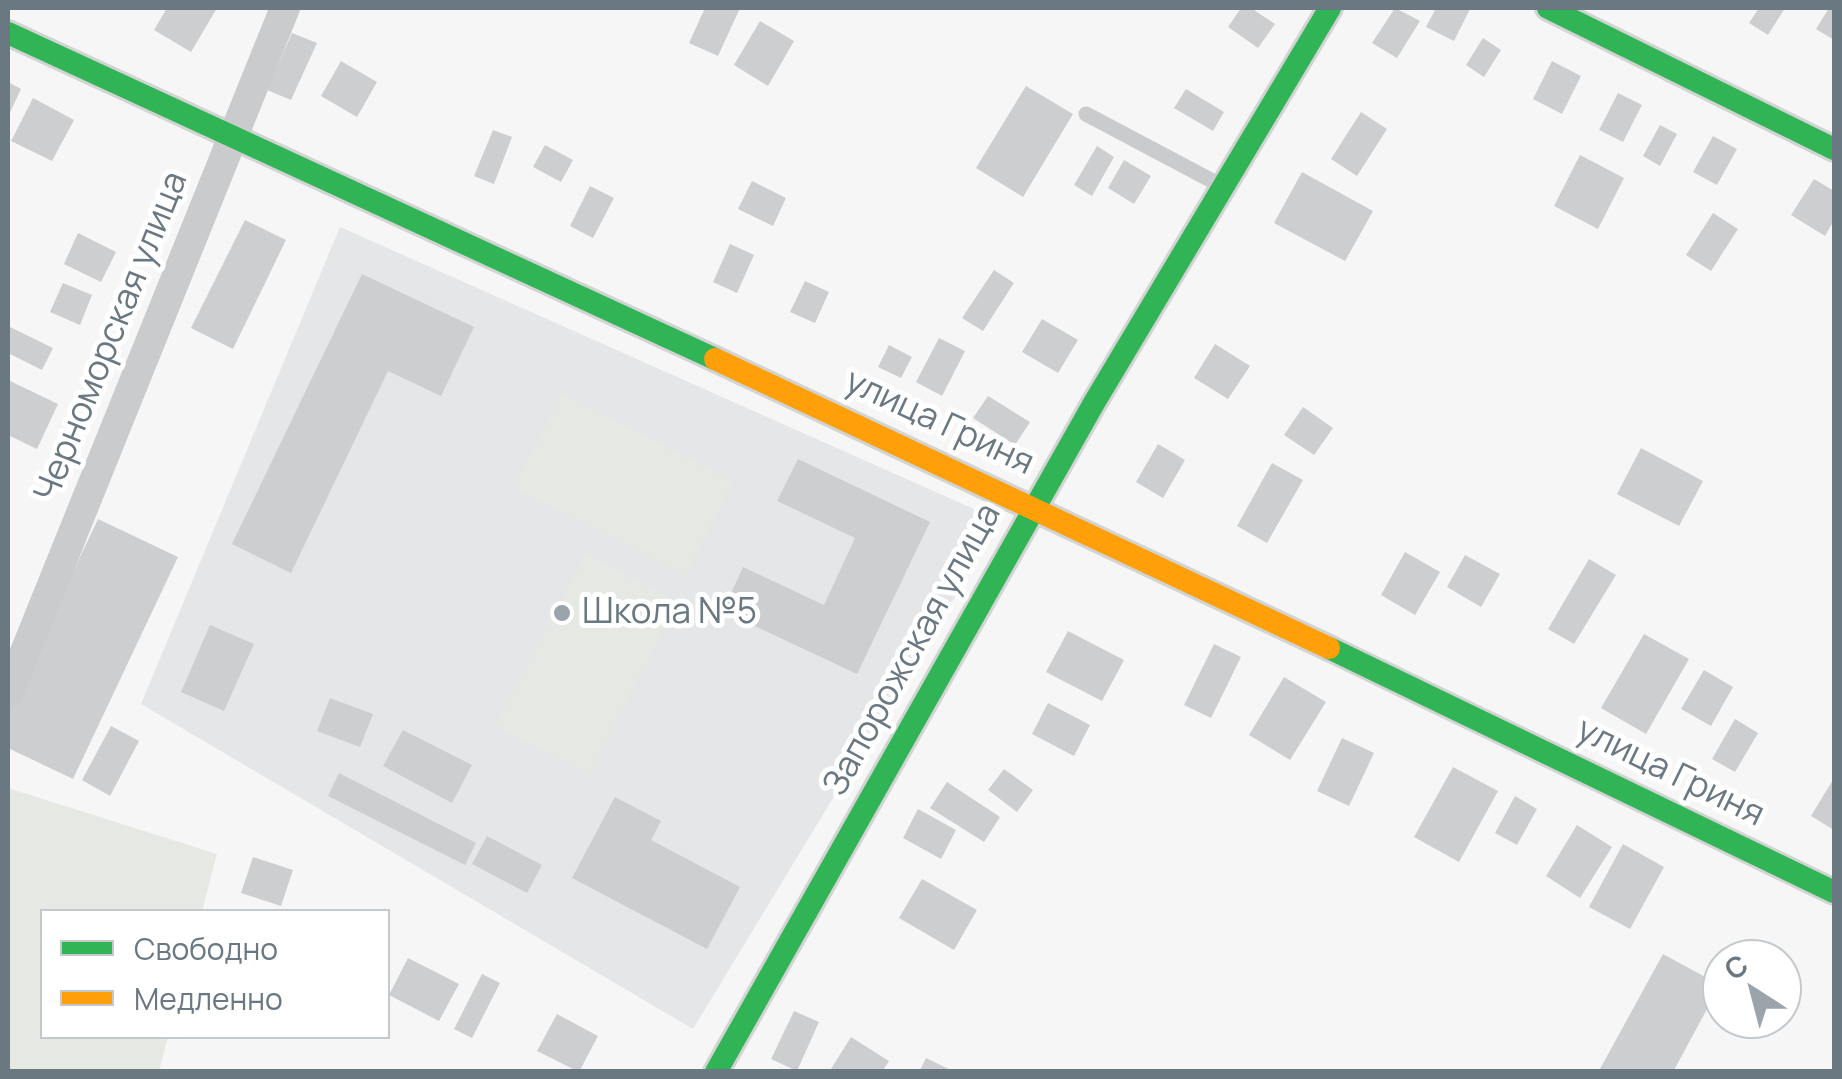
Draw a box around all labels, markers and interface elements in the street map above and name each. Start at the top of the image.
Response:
street label: Черноморская улица [27,166,197,508]
street label: улица Гриня [838,361,1040,485]
street label: Запорожская улица [815,497,1011,803]
place label: Школа №5 [582,592,757,634]
marker: Школа №5 [551,602,573,624]
street label: улица Гриня [1569,710,1771,836]
legend [40,909,390,1039]
text: Свободно [134,928,278,969]
north arrow [1702,939,1802,1039]
text: С [1716,945,1755,988]
text: Медленно [134,978,283,1019]

